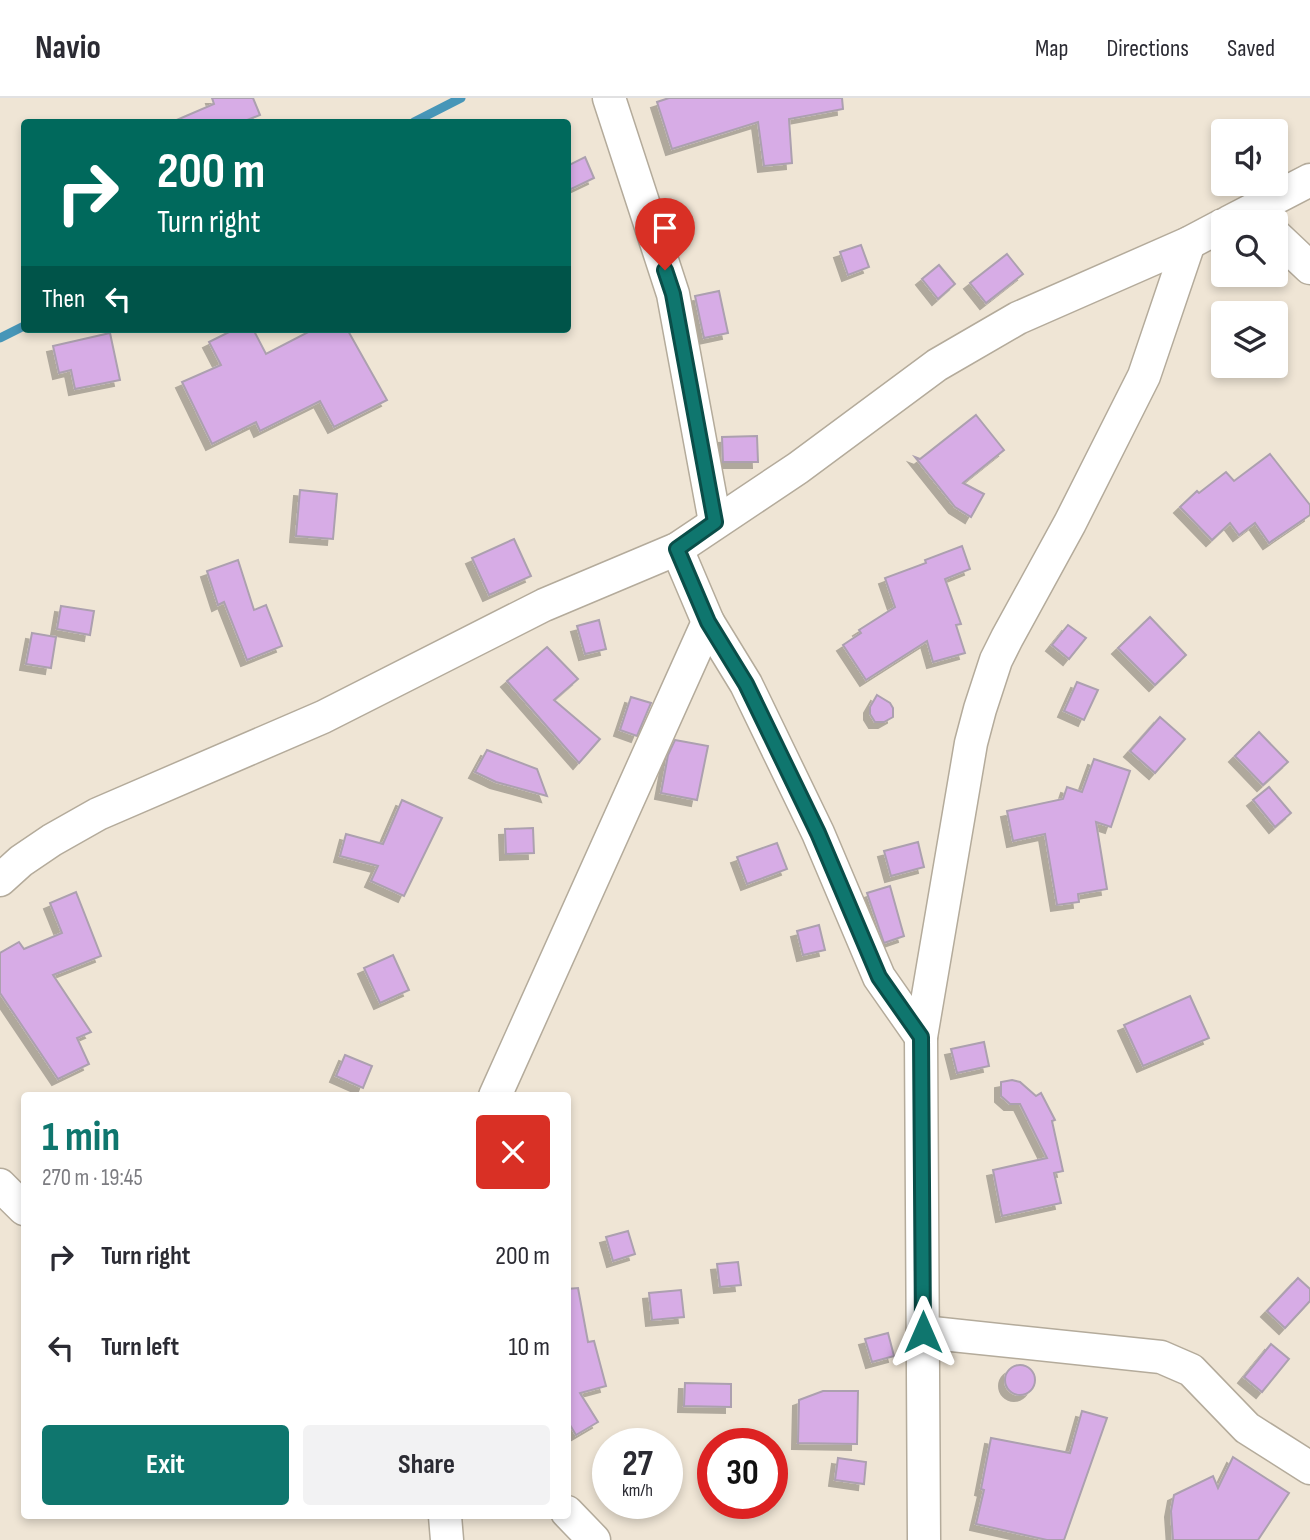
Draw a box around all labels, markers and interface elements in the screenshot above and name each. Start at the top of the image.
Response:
text: Navio [35,28,101,68]
text: Map [1035,34,1068,63]
text: Directions [1106,34,1189,63]
text: Saved [1227,34,1275,63]
map controls [1211,119,1288,378]
button: sound [1211,119,1288,196]
text: 200 m [157,143,265,202]
icon: right [42,147,133,238]
pin [635,198,695,270]
text: Turn right [157,203,261,242]
icon: arrive [646,209,684,247]
button: search [1211,210,1288,287]
icon: left [99,280,137,318]
text: Then [42,284,85,315]
button: layers [1211,301,1288,378]
text: 1 min [42,1112,120,1163]
button: close [476,1115,550,1189]
text: 270 m · 19:45 [42,1164,143,1192]
icon: right [42,1238,80,1276]
text: Turn right [101,1241,190,1272]
text: 200 m [495,1241,550,1272]
position arrow [886,1295,960,1369]
icon: left [42,1329,80,1367]
text: Turn left [101,1332,179,1363]
text: 10 m [508,1332,550,1363]
button: Exit [42,1425,289,1505]
button: Share [303,1425,550,1505]
speed limit sign: 30 [697,1428,788,1519]
text: 27 [622,1443,653,1486]
text: km/h [622,1480,653,1501]

